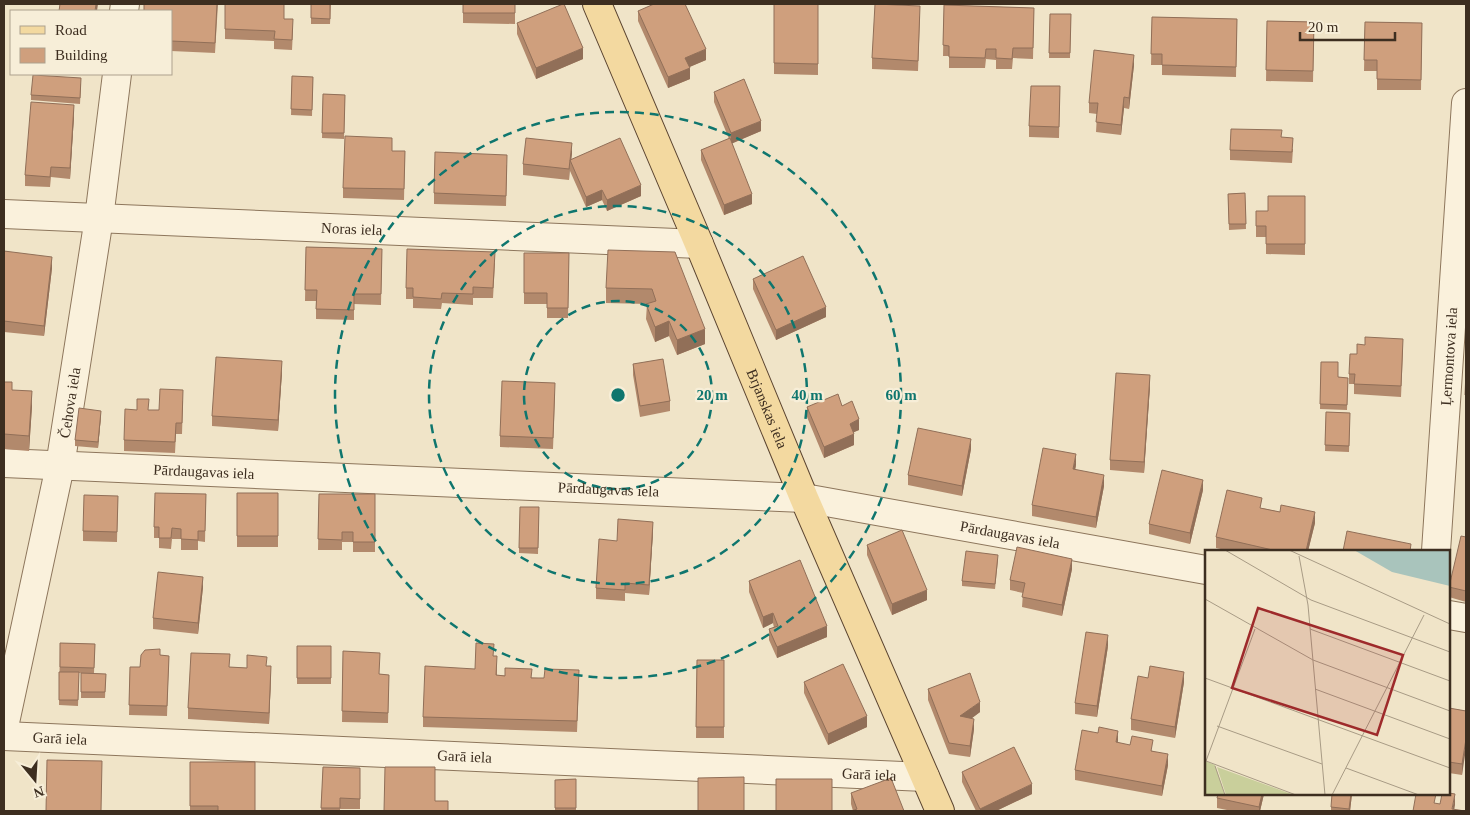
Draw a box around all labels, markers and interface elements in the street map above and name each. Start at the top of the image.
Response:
legend [10,10,172,75]
scale bar [1300,10,1395,42]
text: 20 m [1308,19,1339,35]
text: Road [55,22,87,38]
text: Building [55,47,108,63]
street label: Noras iela [321,220,383,238]
street label: Ļermontova iela [1438,306,1460,406]
street label: Čehova iela [57,366,83,439]
street label: Brjanskas iela [744,367,791,451]
centre of rings [609,386,627,404]
text: 20 m [696,387,728,403]
text: 40 m [791,387,823,403]
text: 60 m [885,387,917,403]
street label: Pārdaugavas iela [153,462,255,482]
street label: Pārdaugavas iela [557,479,660,500]
street label: Pārdaugavas iela [959,518,1062,552]
inset map [1205,550,1450,795]
street label: Garā iela [32,729,88,748]
street label: Garā iela [437,747,493,766]
north arrow [10,755,60,805]
street label: Garā iela [842,765,897,784]
text: N [32,783,46,801]

